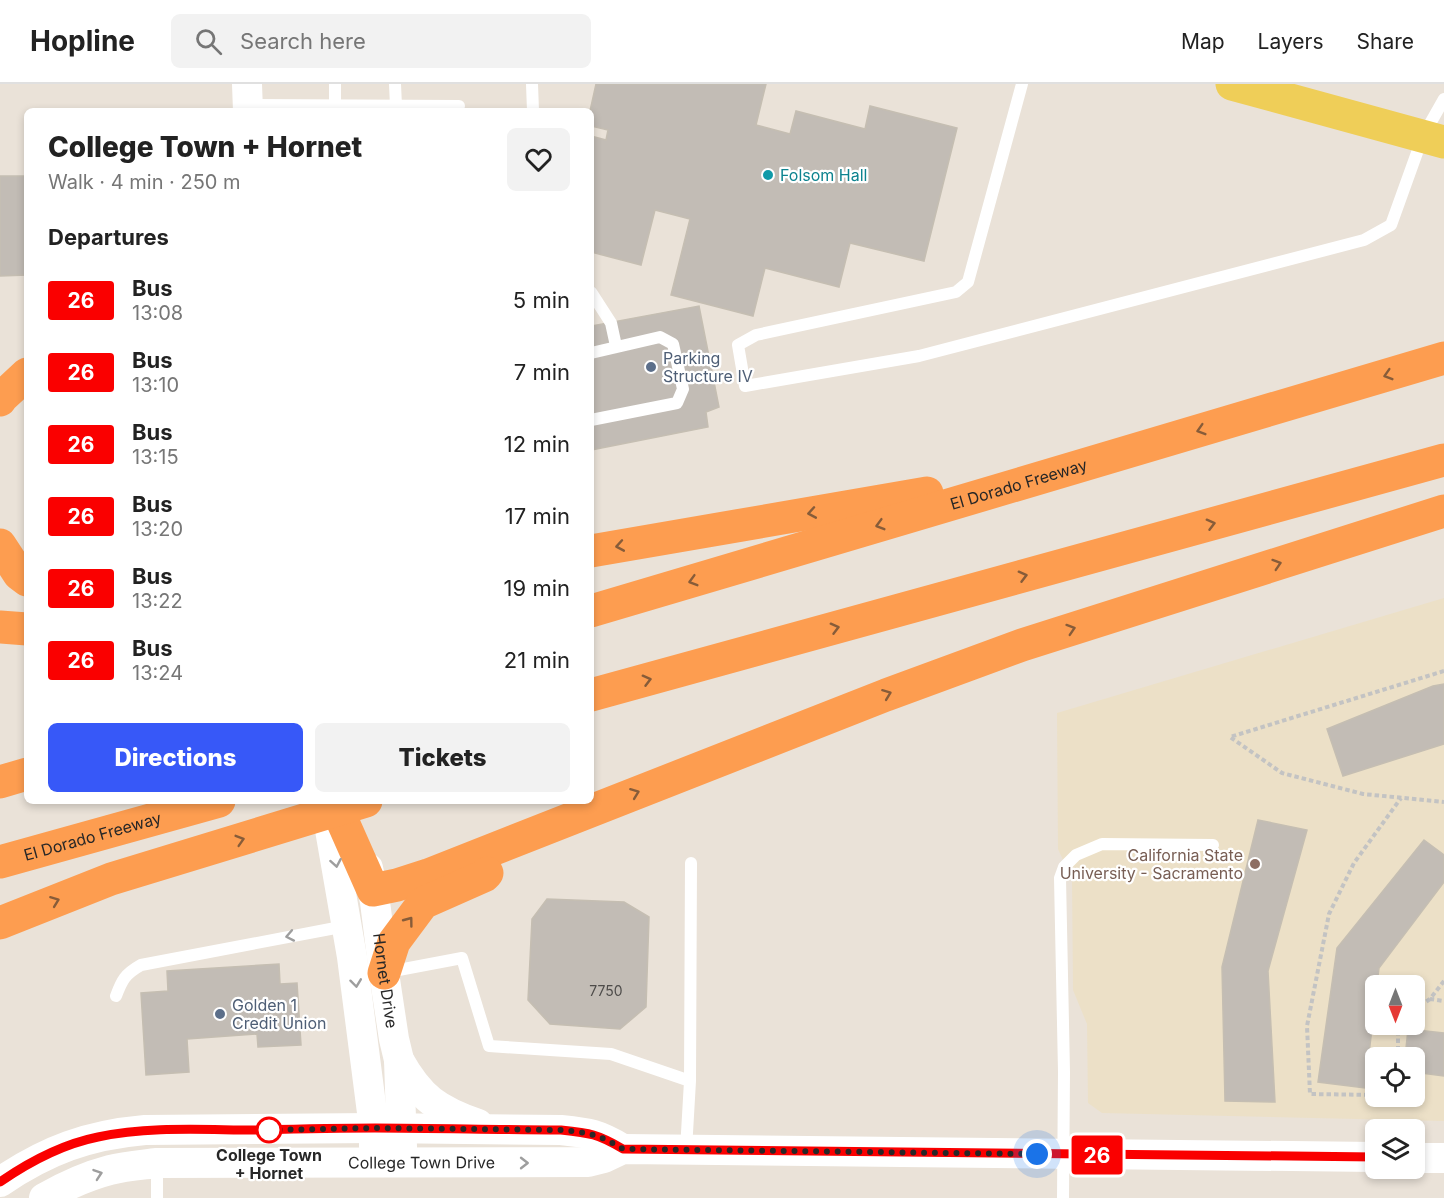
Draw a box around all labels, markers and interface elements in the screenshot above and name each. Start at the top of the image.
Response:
search box [171,14,591,68]
text: Hopline [30,24,135,58]
icon: search [192,25,225,58]
text: Search here [240,28,366,54]
text: Map [1181,29,1225,54]
text: Layers [1258,29,1324,54]
text: Share [1357,29,1414,54]
button: heart [507,128,570,191]
text: College Town + Hornet [48,130,362,164]
place label: Folsom Hall [780,165,867,185]
marker: Folsom Hall [761,168,775,182]
text: Walk · 4 min · 250 m [48,170,241,194]
text: Departures [48,224,169,250]
text: Bus [132,275,173,301]
text: 5 min [513,287,570,313]
text: 26 [68,288,94,313]
text: 13:08 [132,301,183,325]
text: Bus [132,347,173,373]
place label: Parking Structure IV [663,348,753,386]
text: 7 min [514,359,570,385]
text: 26 [68,360,94,385]
marker: Parking Structure IV [644,360,658,374]
one-way arrow [1383,368,1394,380]
text: 13:10 [132,373,179,397]
text: Bus [132,419,173,445]
one-way arrow [1196,423,1207,435]
text: 12 min [504,431,570,457]
text: 26 [68,432,94,457]
text: 13:15 [132,445,179,469]
street label: El Dorado Freeway [948,454,1090,514]
text: Bus [132,491,173,517]
text: 17 min [505,503,570,529]
text: 26 [68,504,94,529]
one-way arrow [808,506,817,518]
text: 13:20 [132,517,183,541]
one-way arrow [875,518,886,530]
one-way arrow [1205,519,1216,531]
one-way arrow [616,539,625,551]
one-way arrow [1271,559,1282,571]
text: Bus [132,563,173,589]
one-way arrow [1018,571,1028,583]
one-way arrow [688,574,699,586]
text: 19 min [504,575,570,601]
text: 26 [68,576,94,601]
text: 13:22 [132,589,183,613]
one-way arrow [830,623,840,635]
one-way arrow [1065,624,1076,636]
text: Bus [132,635,173,661]
text: 21 min [504,647,570,673]
text: 26 [68,648,94,673]
text: 13:24 [132,661,183,685]
one-way arrow [642,674,652,687]
one-way arrow [882,689,892,702]
button: Directions [48,723,303,792]
button: Tickets [315,723,570,792]
one-way arrow [629,788,640,801]
street label: El Dorado Freeway [21,808,164,865]
one-way arrow [234,835,244,847]
place label: California State University - Sacramento [1060,845,1243,883]
marker: California State University - Sacramento [1248,857,1262,871]
one-way arrow [329,858,342,868]
one-way arrow [49,896,59,909]
one-way arrow [402,917,413,928]
one-way arrow [285,929,295,942]
street label: Hornet Drive [369,932,402,1030]
north arrow [1365,975,1425,1035]
map controls [1365,975,1425,1179]
one-way arrow [349,979,361,988]
house number: 7750 [589,982,623,999]
place label: Golden 1 Credit Union [232,995,326,1033]
marker: Golden 1 Credit Union [213,1007,227,1021]
button: locate [1365,1047,1425,1107]
marker: College Town + Hornet [256,1117,282,1143]
button: layers [1365,1119,1425,1179]
line badge: 26 [1070,1136,1124,1174]
your location [1022,1139,1052,1169]
text: 26 [1084,1143,1110,1168]
place label: College Town + Hornet [216,1145,322,1183]
street label: College Town Drive [348,1152,495,1173]
one-way arrow [519,1157,528,1169]
one-way arrow [92,1169,103,1182]

